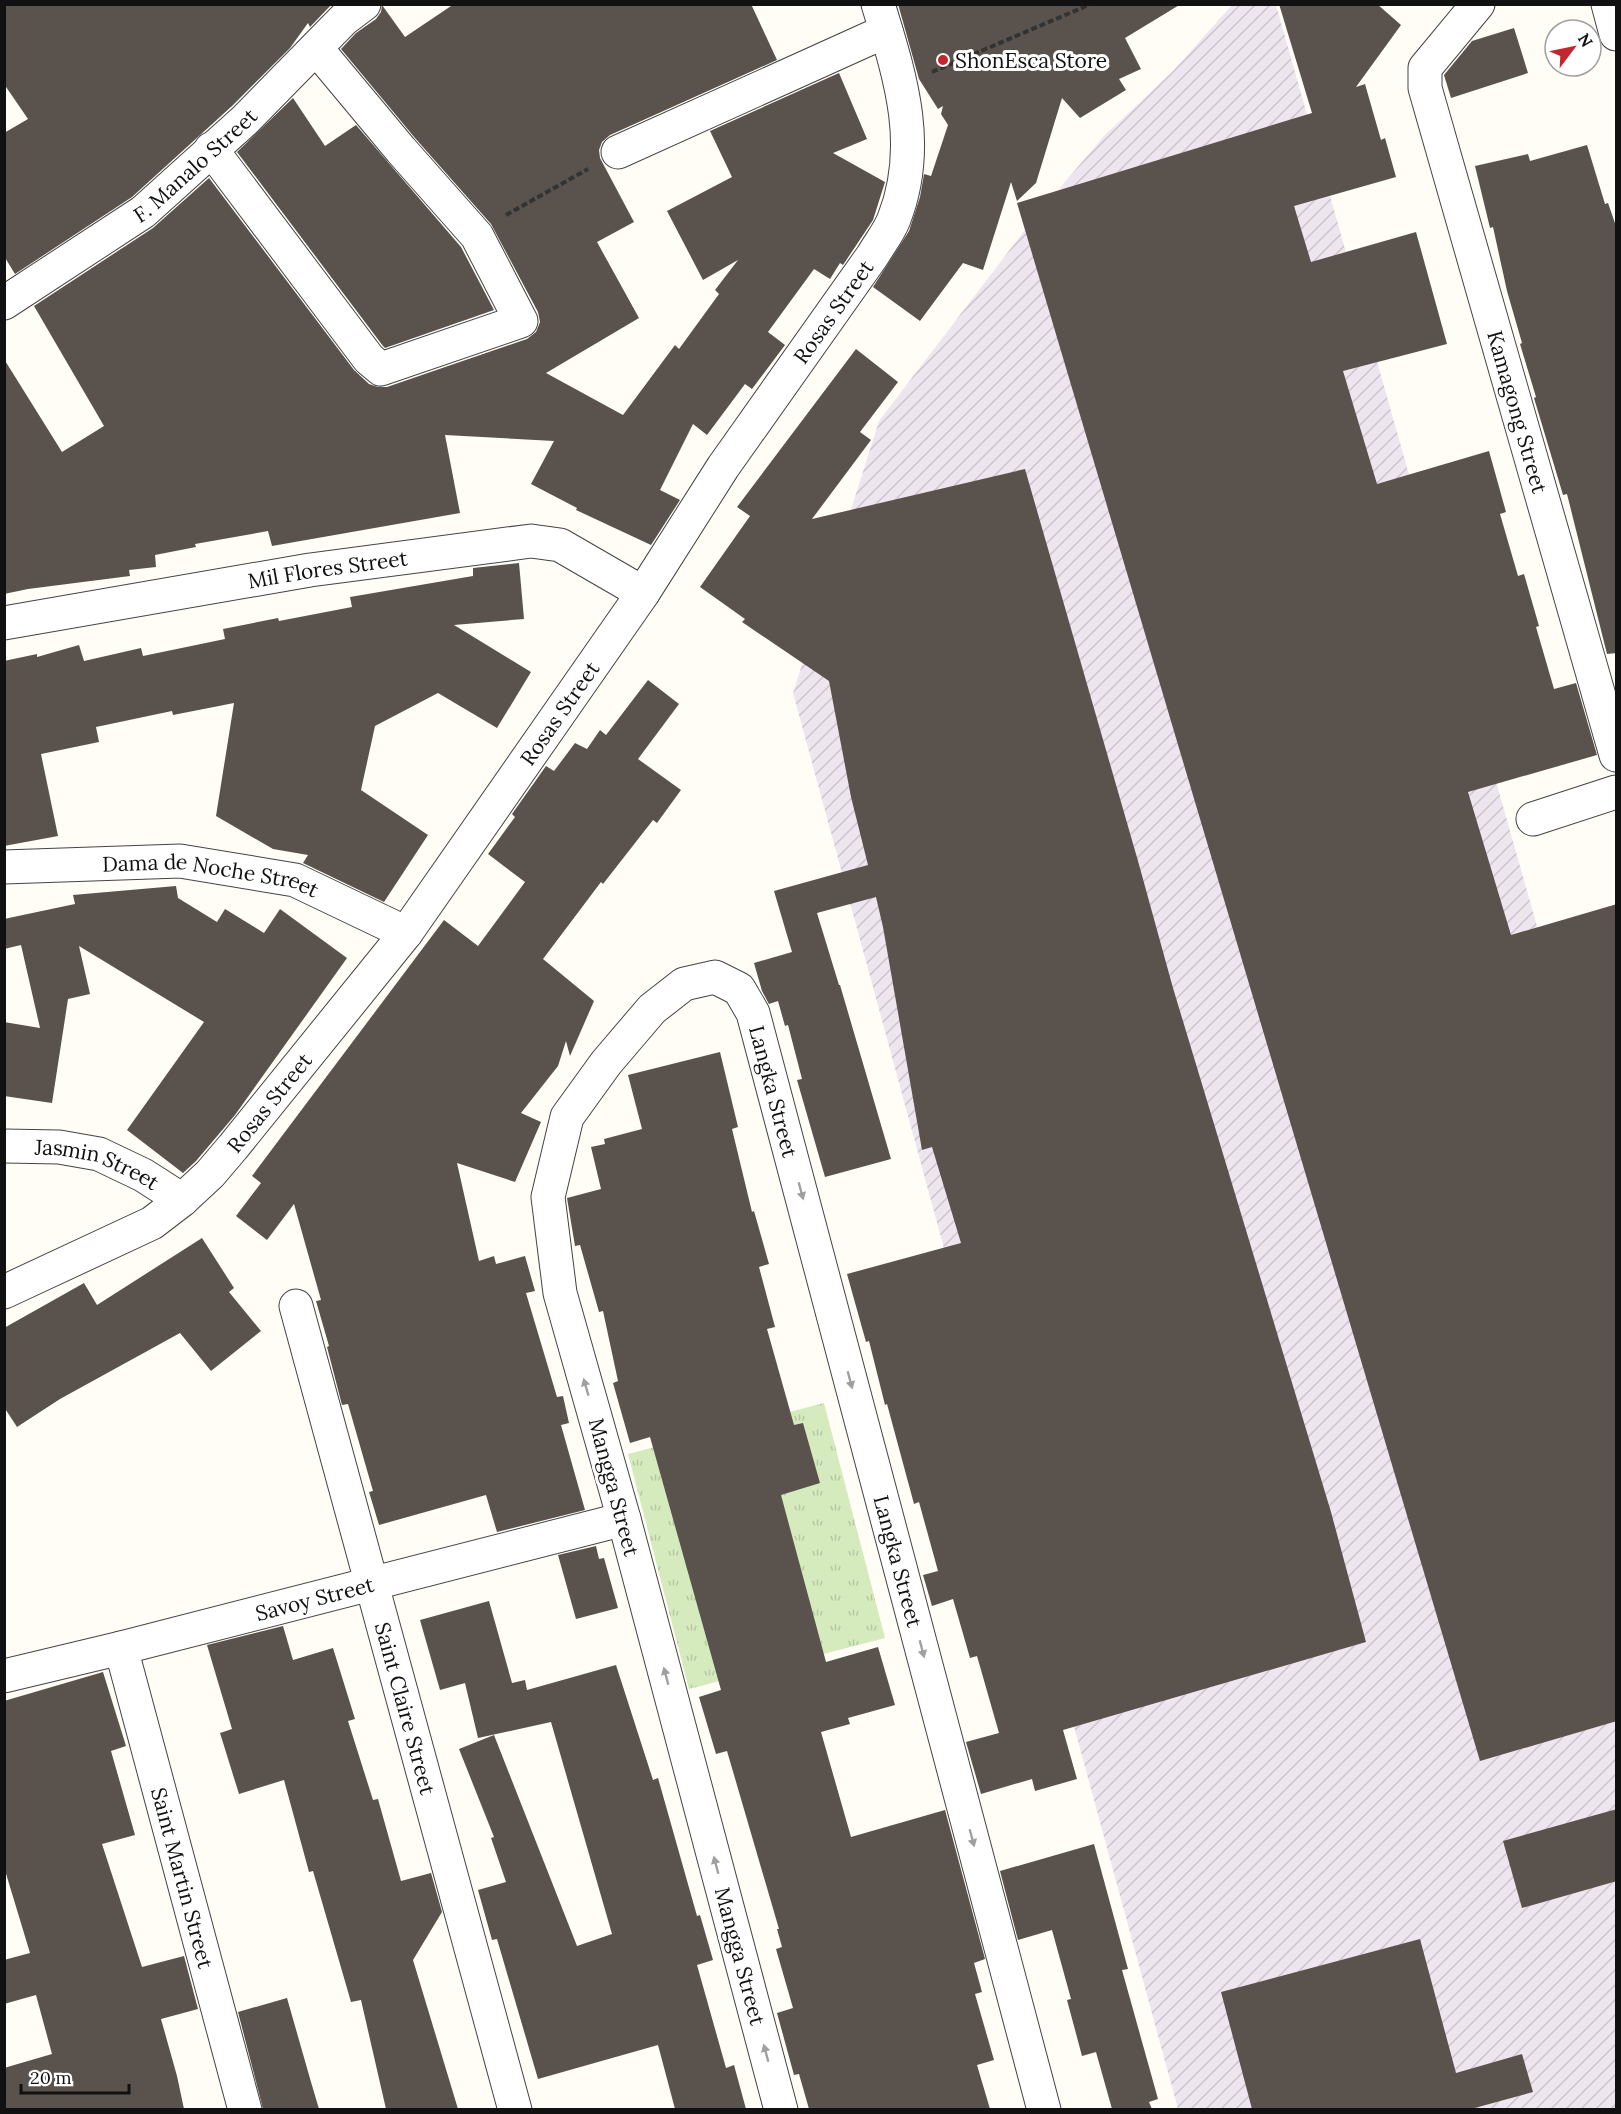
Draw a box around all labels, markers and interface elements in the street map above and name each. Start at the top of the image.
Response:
north arrow [1543,18,1603,78]
text: N [1574,30,1597,51]
place label: ShonEsca Store [955,47,1107,74]
marker: ShonEsca Store [936,53,950,67]
street label: F. Manalo Street [128,102,263,228]
street label: Rosas Street [787,254,879,369]
street label: Kamagong Street [1482,327,1554,497]
street label: Mil Flores Street [245,544,410,594]
street label: Rosas Street [514,655,605,770]
street label: Dama de Noche Street [102,847,324,903]
street label: Langka Street [743,1022,804,1161]
street label: Rosas Street [221,1046,318,1158]
street label: Jasmin Street [33,1133,165,1196]
one-way arrow [796,1182,806,1200]
one-way arrow [846,1371,856,1389]
one-way arrow [581,1378,591,1396]
street label: Mangga Street [583,1415,646,1560]
street label: Langka Street [868,1492,929,1631]
street label: Savoy Street [252,1570,377,1627]
street label: Saint Claire Street [369,1619,442,1798]
one-way arrow [918,1641,927,1659]
one-way arrow [660,1667,670,1685]
street label: Saint Martin Street [146,1784,220,1972]
one-way arrow [967,1829,977,1847]
one-way arrow [711,1855,720,1873]
street label: Mangga Street [709,1884,772,2029]
one-way arrow [761,2044,770,2062]
scale bar [21,2057,129,2095]
text: 20 m [30,2066,72,2089]

